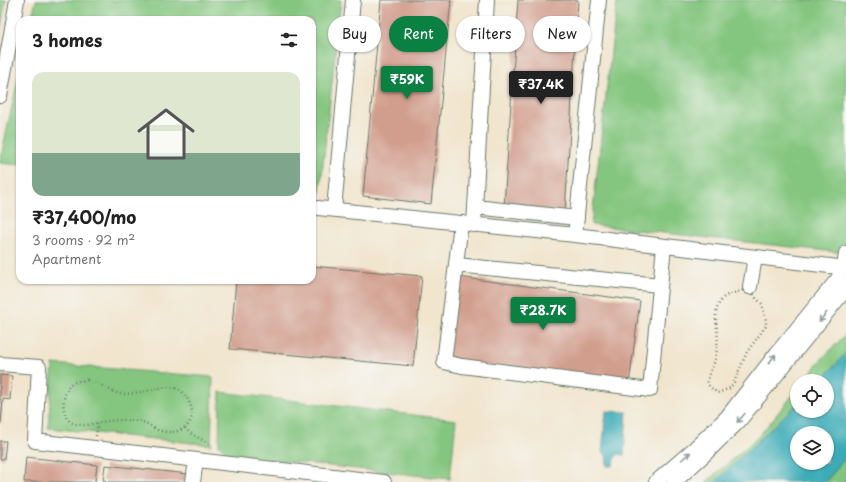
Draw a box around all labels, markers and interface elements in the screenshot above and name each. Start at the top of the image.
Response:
chip: Buy [328,16,381,52]
chip: Rent [389,16,448,52]
chip: Filters [456,16,525,52]
chip: New [533,16,591,52]
text: 3 homes [32,27,102,53]
icon: filters [278,29,300,51]
pin: ₹59K [383,66,431,100]
text: ₹59K [390,69,424,88]
pin: ₹37.4K [508,71,574,105]
text: ₹37.4K [518,74,564,93]
icon: home [130,98,202,170]
text: ₹37,400/mo [32,204,136,230]
text: 3 rooms · 92 m² [32,230,135,249]
text: Apartment [32,249,101,268]
pin: ₹28.7K [510,297,576,331]
text: ₹28.7K [520,300,566,319]
one-way arrow [818,311,827,322]
one-way arrow [768,354,776,365]
map controls [790,374,834,470]
button: locate [790,374,834,418]
one-way arrow [737,412,746,422]
button: layers [790,426,834,470]
one-way arrow [680,452,690,461]

